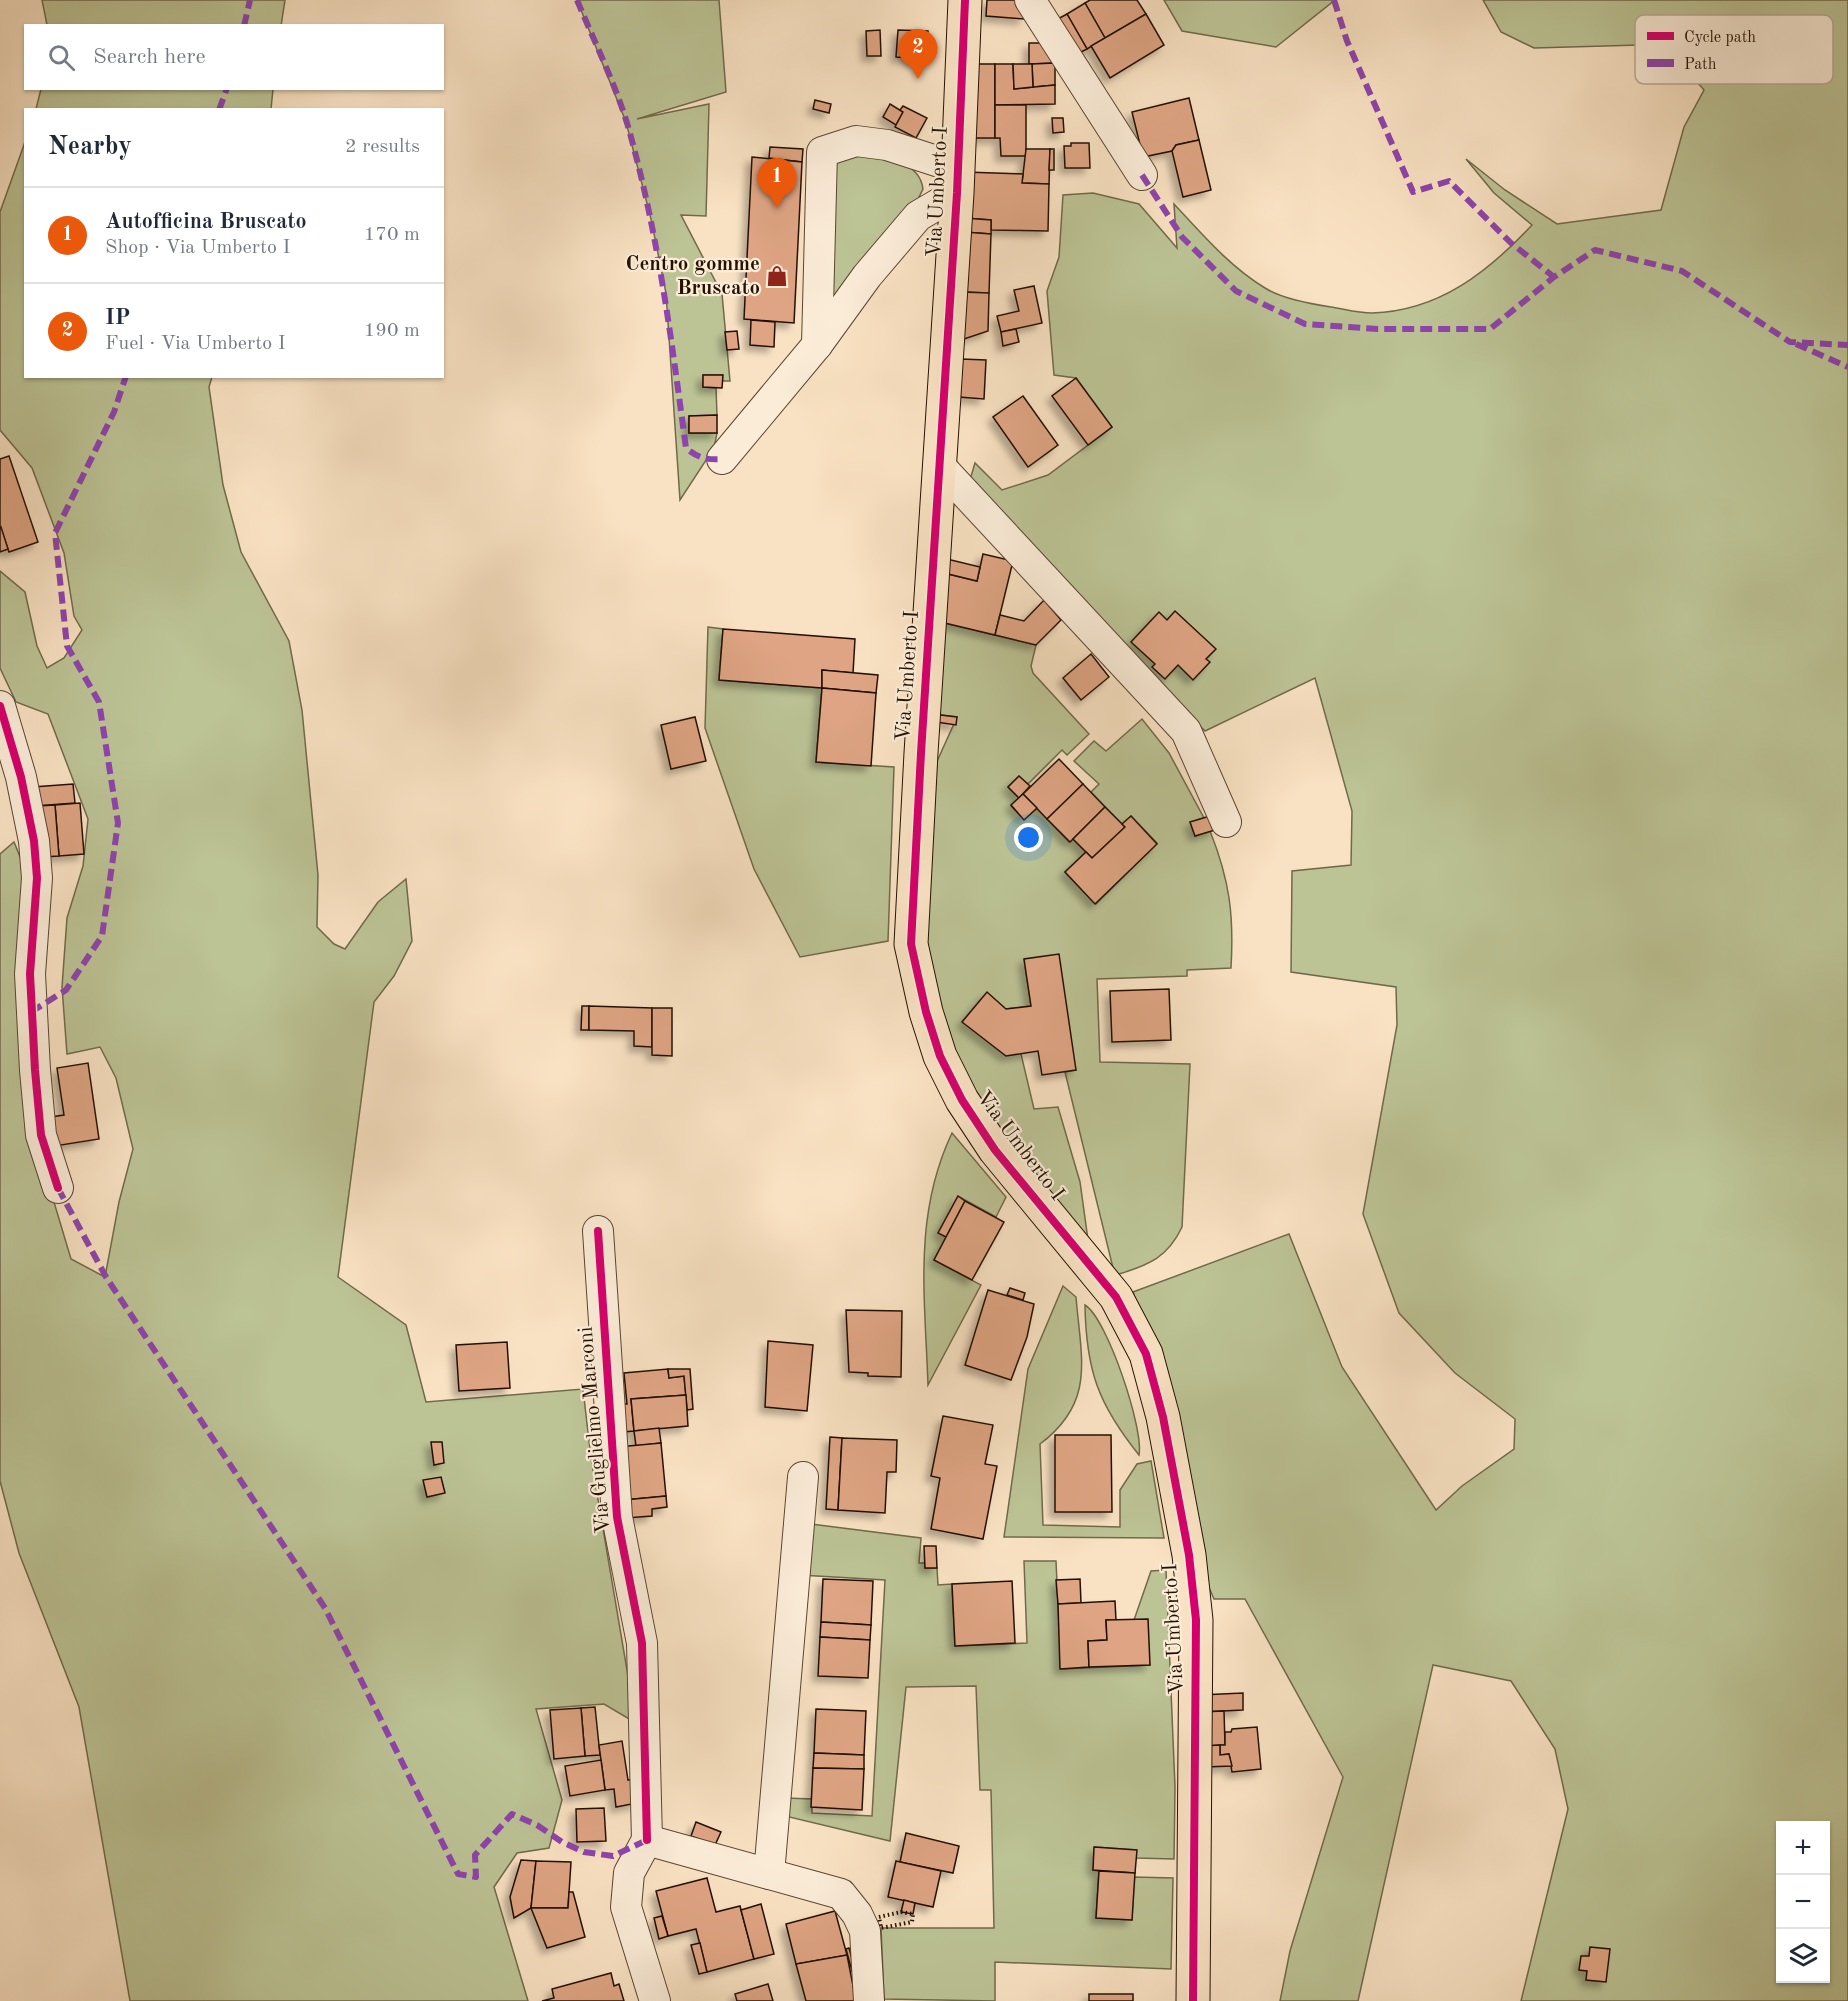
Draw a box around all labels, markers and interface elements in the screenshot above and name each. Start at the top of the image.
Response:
legend [1635,15,1833,84]
search box [24,24,444,90]
pin: 2 [898,29,938,79]
text: Cycle path [1684,30,1756,46]
icon: search [45,41,78,74]
text: Search here [93,46,206,68]
text: Path [1684,57,1717,73]
street label: Via Umberto I [924,126,952,258]
text: Nearby [48,134,132,160]
text: 2 results [345,137,420,157]
pin: 1 [758,158,796,208]
text: Autofficina Bruscato [105,211,307,233]
text: 1 [62,225,73,245]
text: 170 m [364,225,420,245]
text: Shop · Via Umberto I [105,238,290,258]
place label: Centro gomme Bruscato [626,254,760,299]
shop icon: Centro gomme Bruscato [765,264,789,288]
text: IP [105,307,130,329]
text: 2 [62,321,73,341]
text: 190 m [364,321,420,341]
text: Fuel · Via Umberto I [105,334,286,354]
street label: Via Umberto I [893,610,923,742]
your location [1014,823,1043,852]
street label: Via Umberto I [972,1087,1068,1205]
street label: Via Guglielmo Marconi [575,1326,615,1534]
street label: Via Umberto I [1160,1563,1188,1695]
map controls [1776,1821,1830,1983]
button: + [1776,1821,1830,1875]
button: − [1776,1875,1830,1929]
button: layers [1776,1929,1830,1983]

